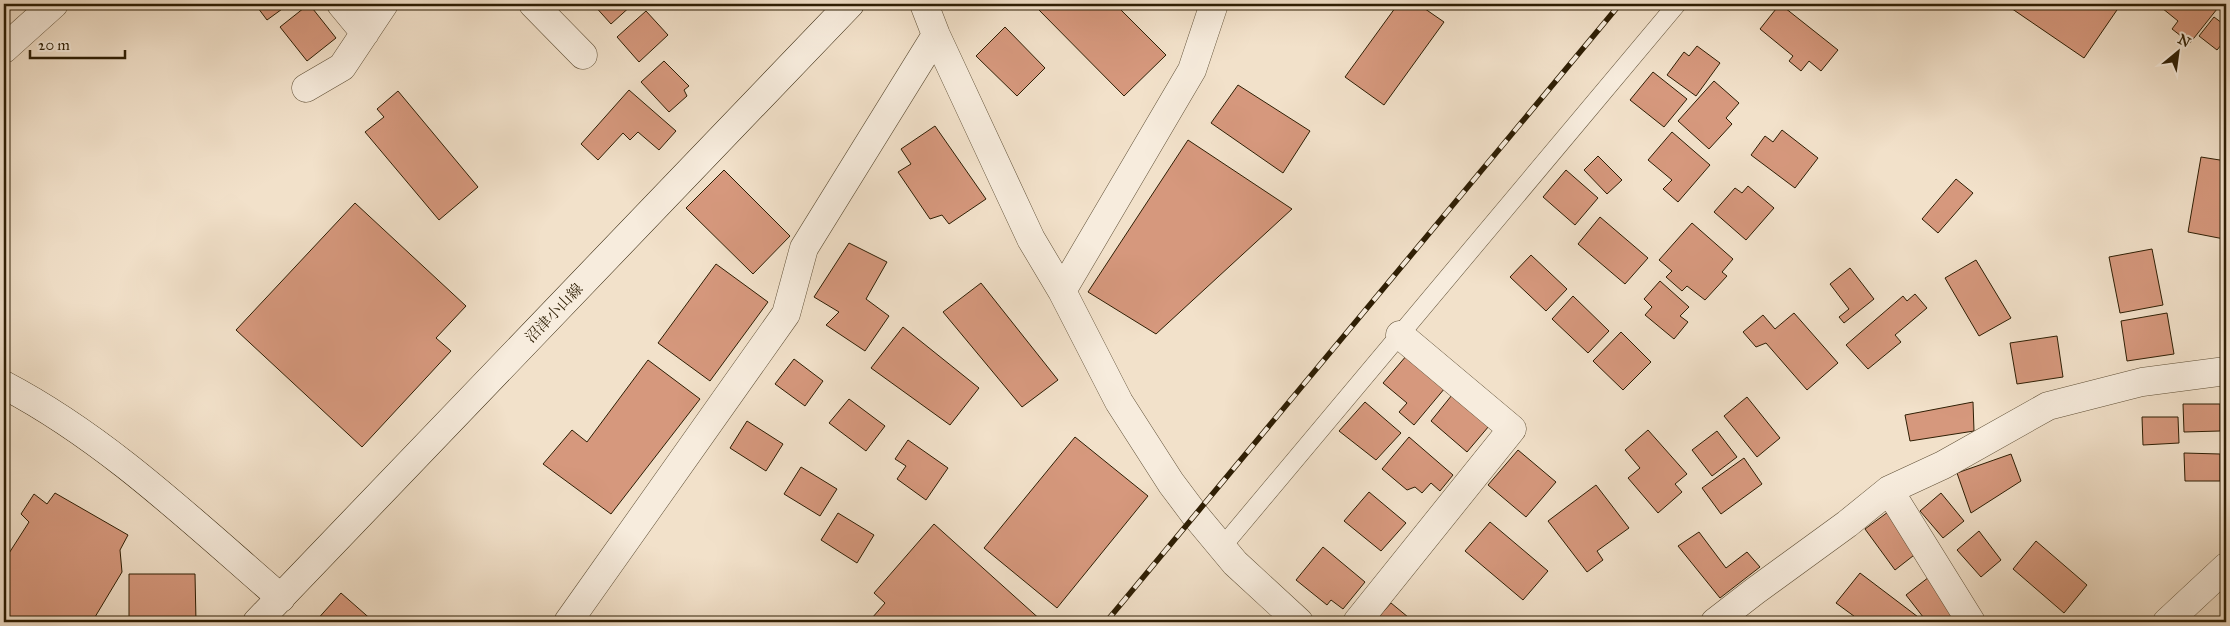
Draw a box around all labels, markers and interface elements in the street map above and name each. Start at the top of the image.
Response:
scale bar [30,28,125,60]
north arrow [2152,28,2202,78]
text: N [2175,31,2193,51]
text: 20 m [38,36,70,54]
street label: 沼津小山線 [521,280,587,346]

